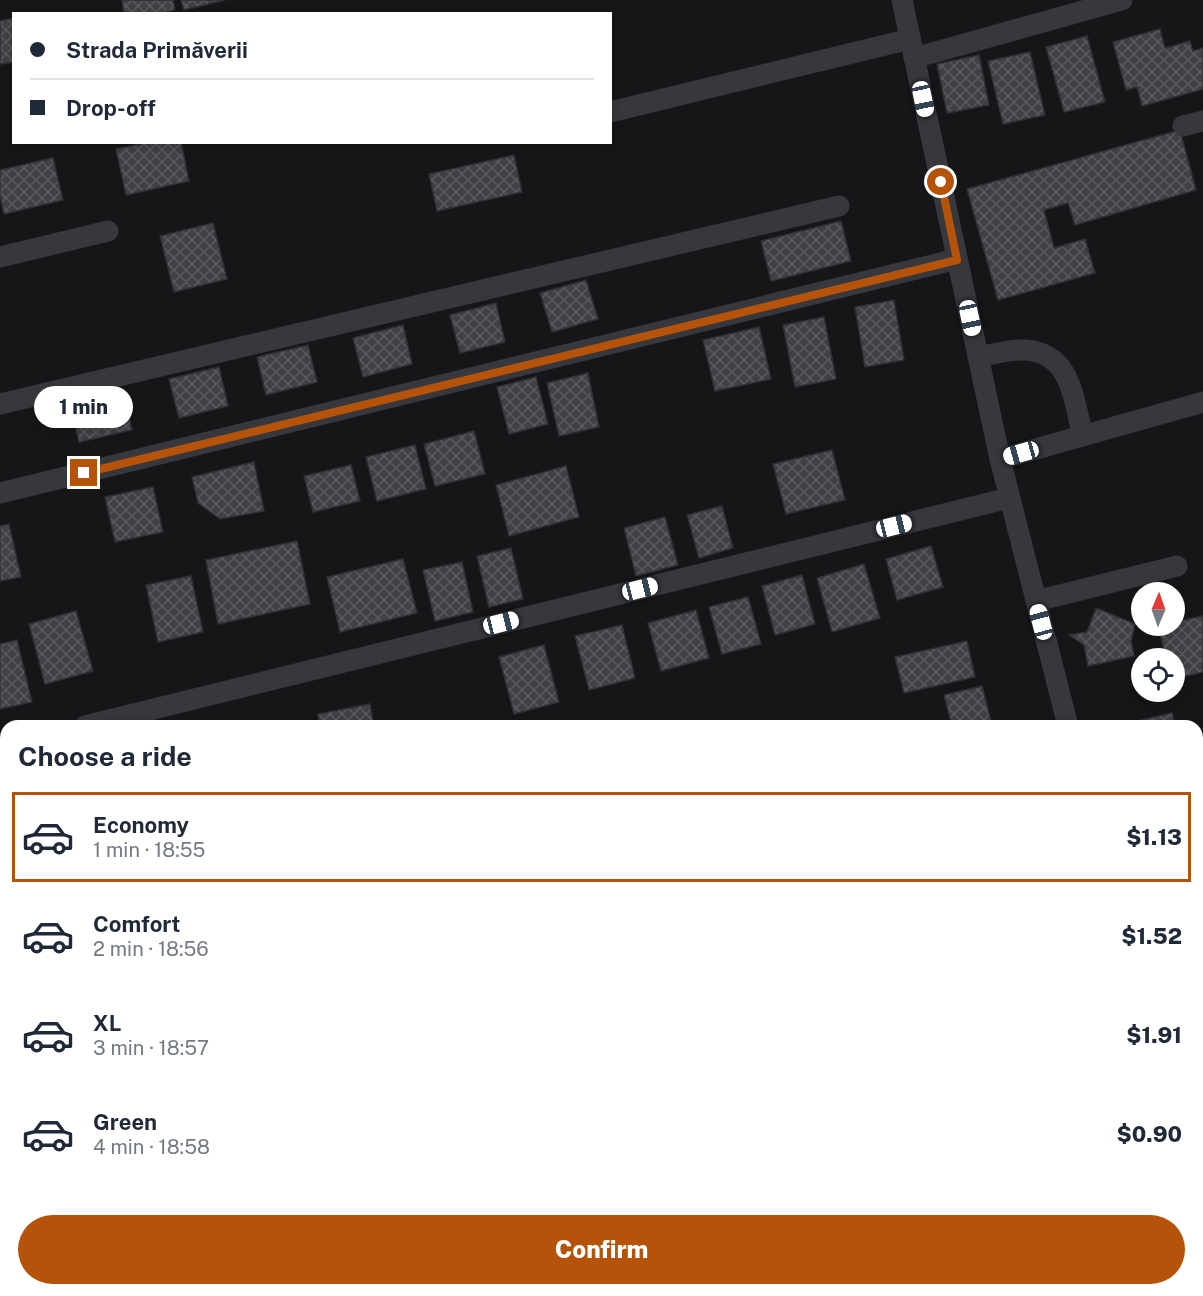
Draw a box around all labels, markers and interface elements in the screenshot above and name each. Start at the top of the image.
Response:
text: Strada Primăverii [66,37,248,63]
car [910,80,936,118]
text: Drop-off [66,95,156,121]
route start [927,168,954,195]
car [957,299,983,337]
callout: 1 min [34,386,134,428]
text: 1 min [59,395,108,419]
car [1001,439,1041,467]
route end [70,459,97,486]
car [874,513,914,539]
car [620,576,660,602]
north arrow [1131,582,1185,636]
map controls [1131,582,1185,702]
car [1028,602,1054,642]
car [481,610,521,636]
button: locate [1131,648,1185,702]
text: Choose a ride [18,740,192,772]
icon: car [21,810,75,864]
text: Economy [93,812,189,838]
text: $1.13 [1126,824,1182,850]
text: 1 min · 18:55 [93,838,205,862]
icon: car [21,909,75,963]
text: Comfort [93,911,180,937]
text: $1.52 [1121,923,1182,949]
text: 2 min · 18:56 [93,937,209,961]
icon: car [21,1008,75,1062]
text: XL [93,1010,121,1036]
text: $1.91 [1126,1022,1182,1048]
text: 3 min · 18:57 [93,1036,209,1060]
icon: car [21,1107,75,1161]
text: Green [93,1109,157,1135]
text: $0.90 [1117,1121,1182,1147]
text: 4 min · 18:58 [93,1135,210,1159]
button: Confirm [18,1215,1185,1284]

